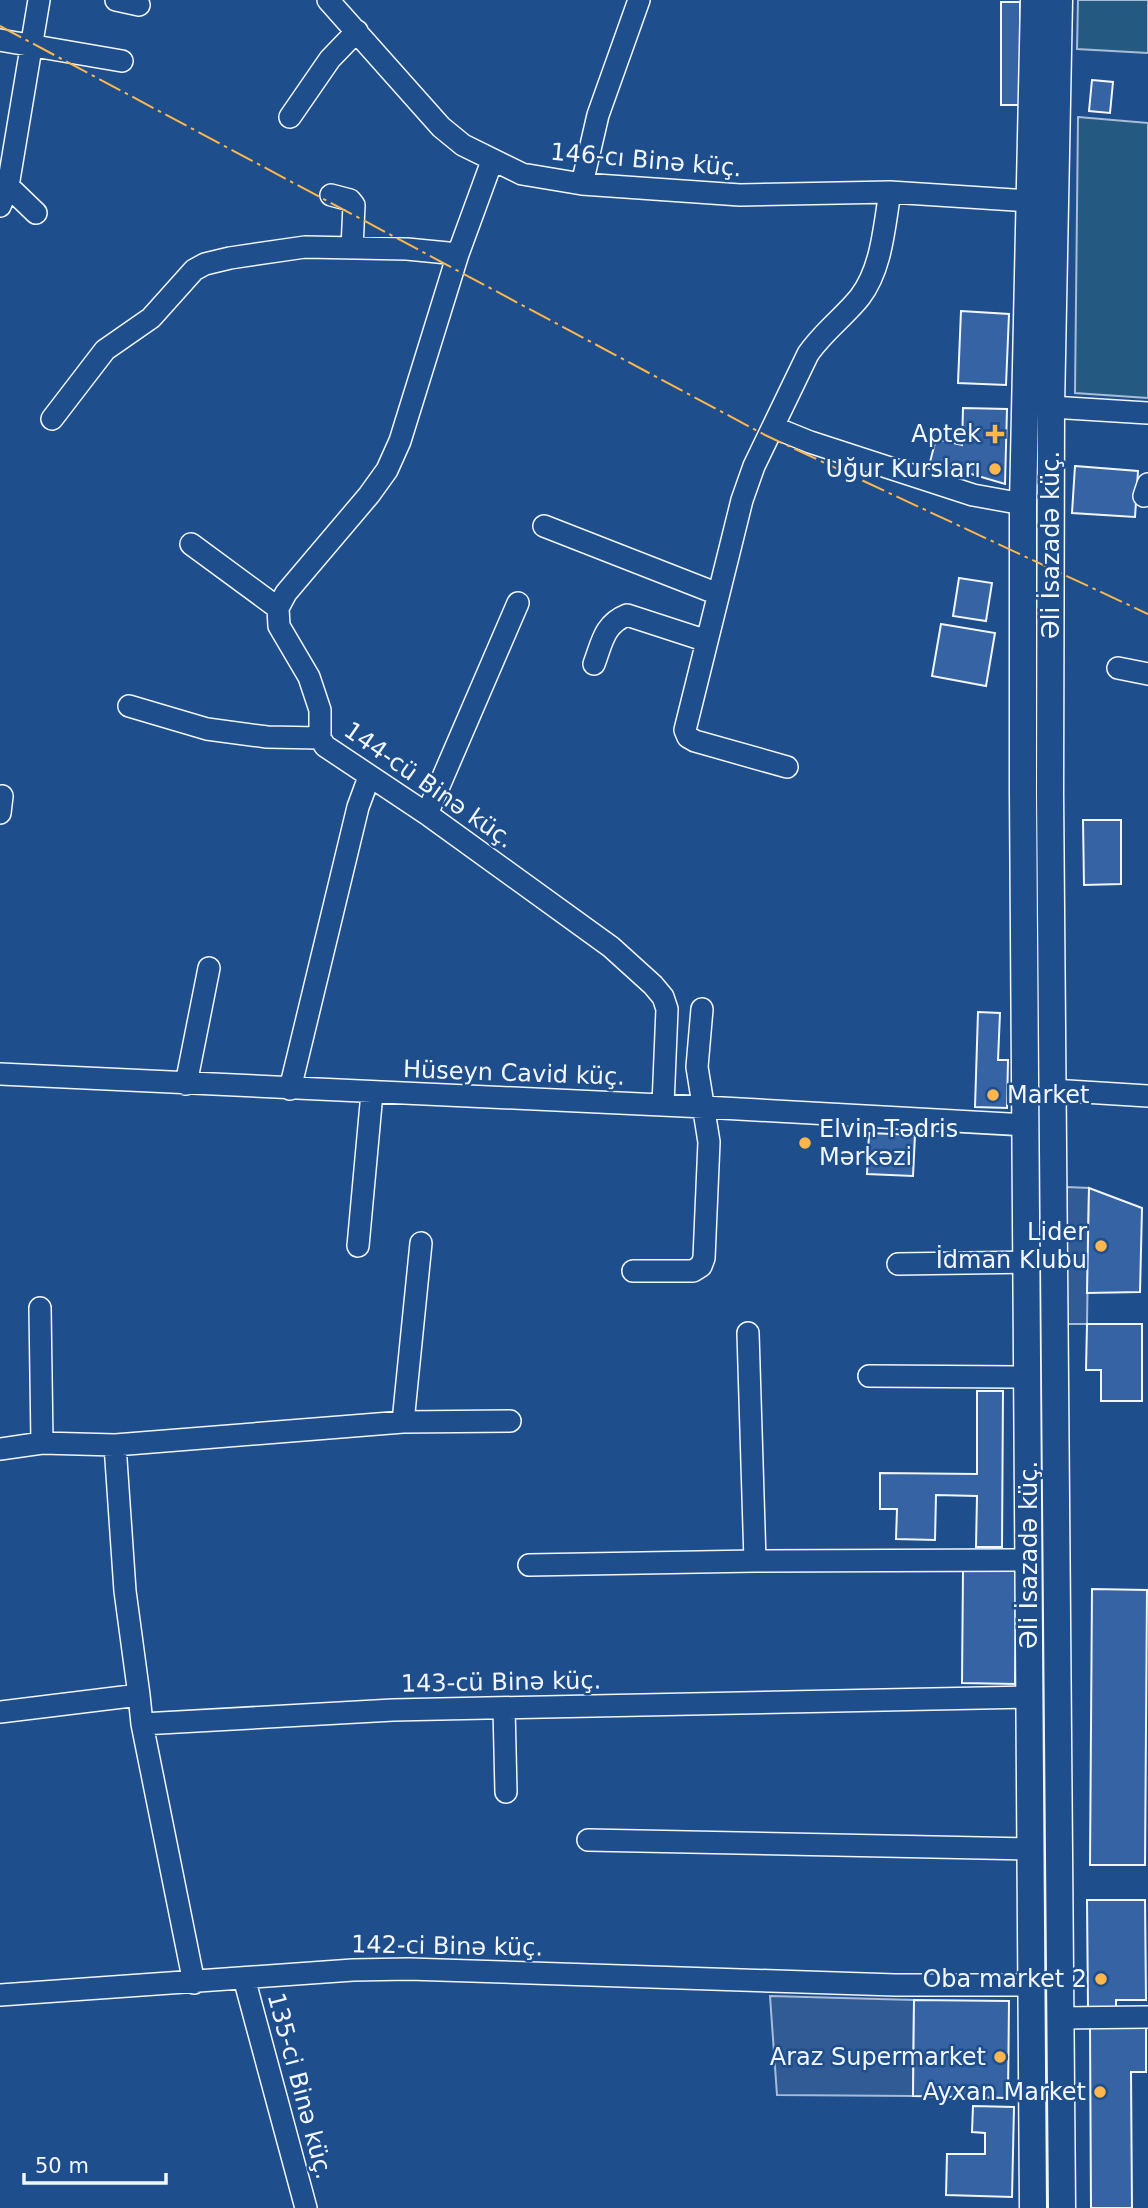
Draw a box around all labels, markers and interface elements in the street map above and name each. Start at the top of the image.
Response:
street label: 146-cı Binə küç. [549,138,743,182]
place label: Aptek [911,420,981,448]
marker: Aptek [987,426,1003,442]
street label: Əli İsazadə küç. [1036,451,1065,639]
place label: Uğur Kursları [825,455,981,483]
marker: Uğur Kursları [987,461,1003,477]
street label: 144-cü Binə küç. [339,716,519,854]
street label: Hüseyn Cavid küç. [403,1055,625,1091]
place label: Market [1007,1081,1090,1109]
marker: Market [985,1087,1001,1103]
place label: Elvin Tədris Mərkəzi [819,1115,958,1171]
marker: Elvin Tədris Mərkəzi [797,1135,813,1151]
place label: Lider İdman Klubu [936,1218,1087,1274]
marker: Lider İdman Klubu [1093,1238,1109,1254]
street label: Əli İsazadə küç. [1014,1461,1043,1649]
street label: 143-cü Binə küç. [401,1666,601,1698]
street label: 142-ci Binə küç. [351,1930,543,1962]
place label: Oba market 2 [922,1965,1087,1993]
marker: Oba market 2 [1093,1971,1109,1987]
street label: 135-ci Binə küç. [262,1990,338,2182]
place label: Araz Supermarket [770,2043,986,2071]
marker: Araz Supermarket [992,2049,1008,2065]
place label: Ayxan Market [923,2078,1086,2106]
marker: Ayxan Market [1092,2084,1108,2100]
scale bar [24,2142,166,2186]
text: 50 m [35,2154,89,2178]

